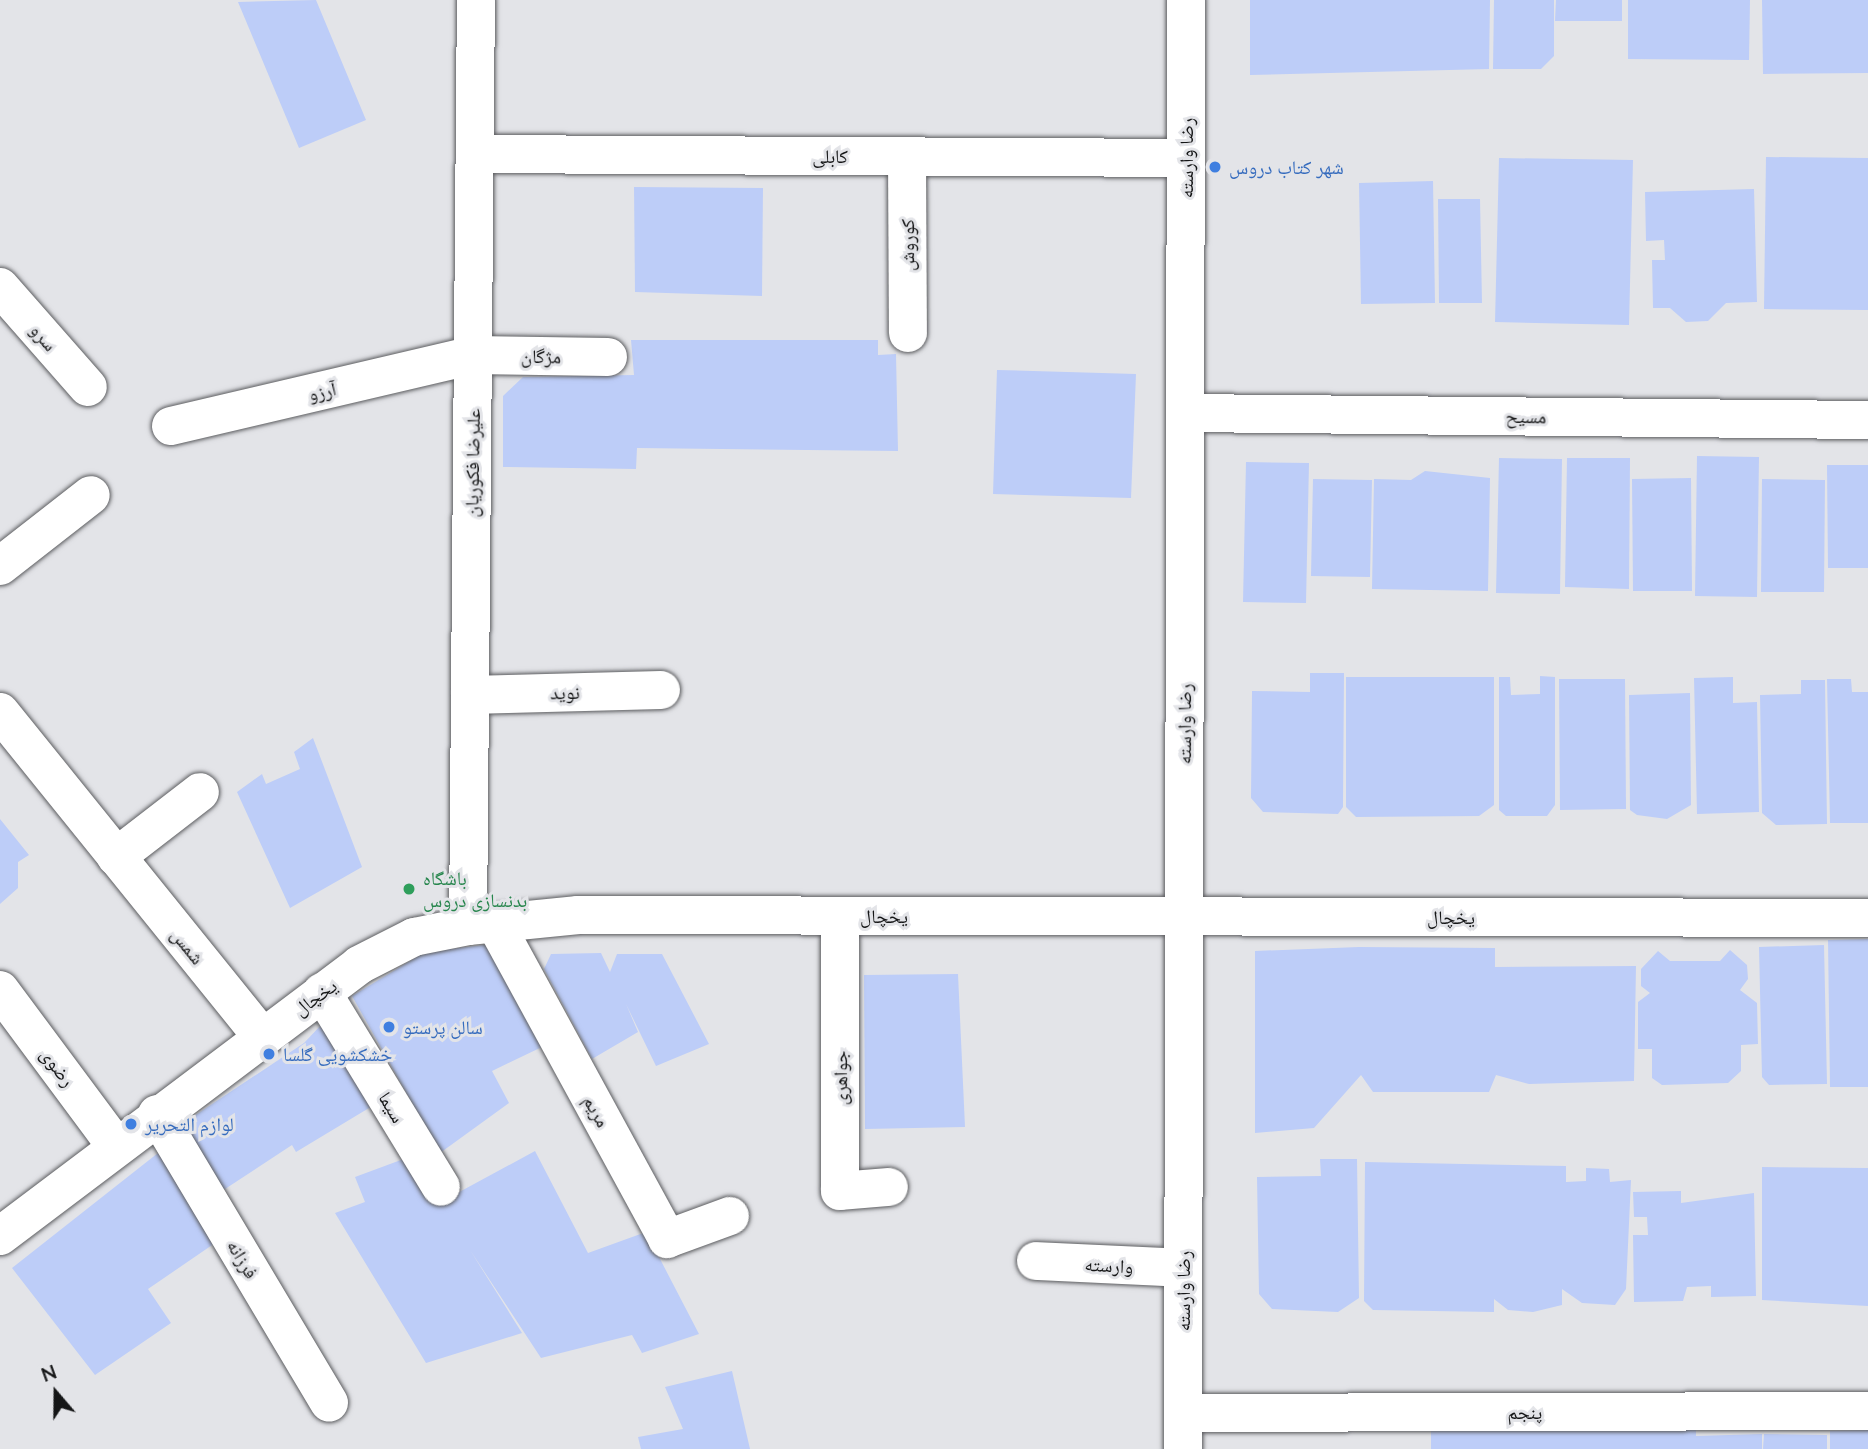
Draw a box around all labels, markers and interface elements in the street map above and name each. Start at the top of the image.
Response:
street label: رضا وارسته [1175,118,1197,198]
street label: کابلی [812,145,848,167]
place label: شهر کتاب دروس [1229,156,1344,178]
marker: شهر کتاب دروس [1207,159,1223,175]
street label: کوروش [896,219,918,271]
street label: سرو [26,319,62,355]
street label: مژگان [521,344,561,368]
street label: آرزو [306,377,338,405]
street label: مسیح [1505,404,1547,428]
street label: علیرضا فکوریان [460,408,484,518]
street label: نوید [550,680,580,704]
street label: رضا وارسته [1173,684,1195,764]
place label: باشگاه بدنسازی دروس [423,867,527,911]
marker: باشگاه بدنسازی دروس [401,881,417,897]
street label: یخچال [860,905,908,927]
street label: یخچال [1427,906,1475,928]
street label: شمس [167,923,209,969]
street label: یخچال [289,974,341,1020]
place label: سالن پرستو [403,1016,483,1038]
marker: سالن پرستو [381,1019,397,1035]
street label: رضوی [36,1043,80,1091]
place label: خشکشویی گلسا [283,1043,392,1065]
marker: خشکشویی گلسا [261,1046,277,1062]
street label: جواهری [829,1051,851,1105]
street label: سیما [374,1087,410,1127]
street label: مریم [579,1091,615,1131]
place label: لوازم التحریر [145,1113,234,1135]
marker: لوازم التحریر [123,1116,139,1132]
street label: فرزانه [223,1235,263,1283]
street label: رضا وارسته [1172,1251,1194,1331]
street label: وارسته [1084,1252,1134,1278]
north arrow [21,1358,91,1428]
text: N [38,1359,59,1386]
street label: پنجم [1508,1401,1542,1423]

